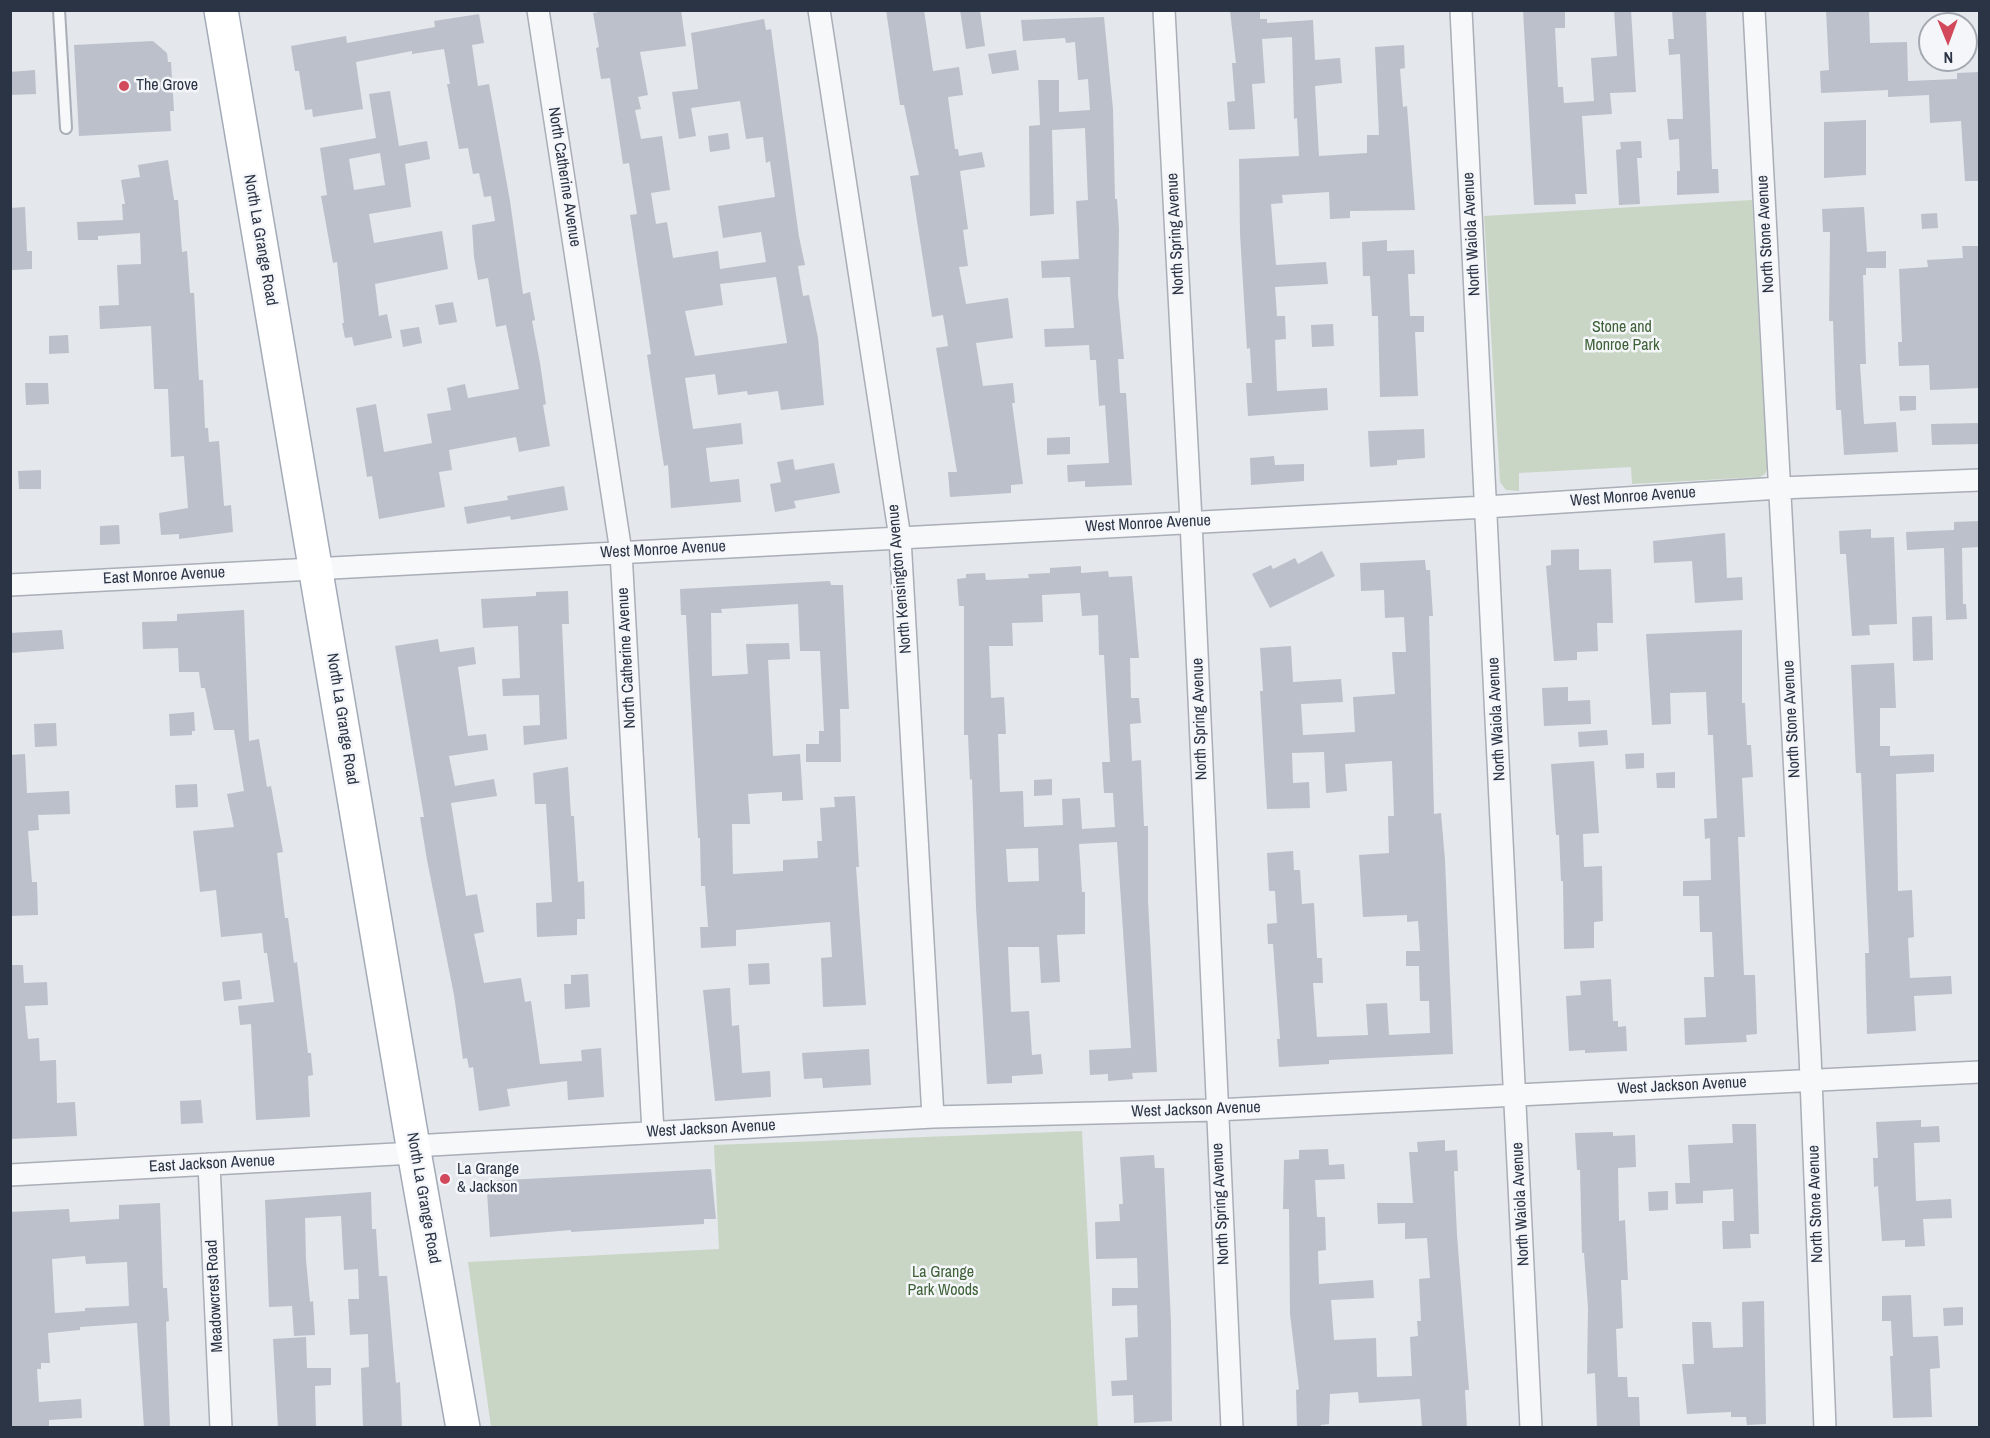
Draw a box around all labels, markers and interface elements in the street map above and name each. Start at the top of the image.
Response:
north arrow [1918,12,1978,72]
text: N [1943,47,1953,69]
place label: The Grove [136,76,198,96]
marker: The Grove [117,79,131,93]
street label: North Catherine Avenue [543,106,585,248]
street label: North Spring Avenue [1163,172,1189,296]
street label: North Waiola Avenue [1459,172,1485,296]
street label: North La Grange Road [239,173,281,307]
street label: North Stone Avenue [1753,175,1779,293]
park label: Stone and Monroe Park [1584,318,1660,356]
street label: West Monroe Avenue [1570,483,1696,511]
street label: North Kensington Avenue [884,503,916,655]
street label: West Monroe Avenue [1085,511,1211,537]
street label: West Monroe Avenue [600,537,726,563]
street label: East Monroe Avenue [102,563,226,589]
street label: North Catherine Avenue [614,587,640,729]
street label: North La Grange Road [322,652,362,786]
street label: North Waiola Avenue [1484,657,1510,781]
street label: North Spring Avenue [1188,658,1212,780]
street label: North Stone Avenue [1779,660,1805,778]
street label: West Jackson Avenue [1617,1073,1747,1099]
street label: West Jackson Avenue [1131,1098,1261,1122]
street label: West Jackson Avenue [646,1116,776,1142]
street label: North La Grange Road [402,1131,444,1265]
street label: North Spring Avenue [1208,1142,1234,1266]
street label: North Waiola Avenue [1508,1142,1534,1266]
street label: North Stone Avenue [1804,1145,1828,1263]
street label: East Jackson Avenue [149,1151,275,1177]
place label: La Grange & Jackson [457,1160,519,1198]
marker: La Grange & Jackson [438,1172,452,1186]
street label: Meadowcrest Road [202,1239,228,1353]
park label: La Grange Park Woods [907,1263,979,1301]

